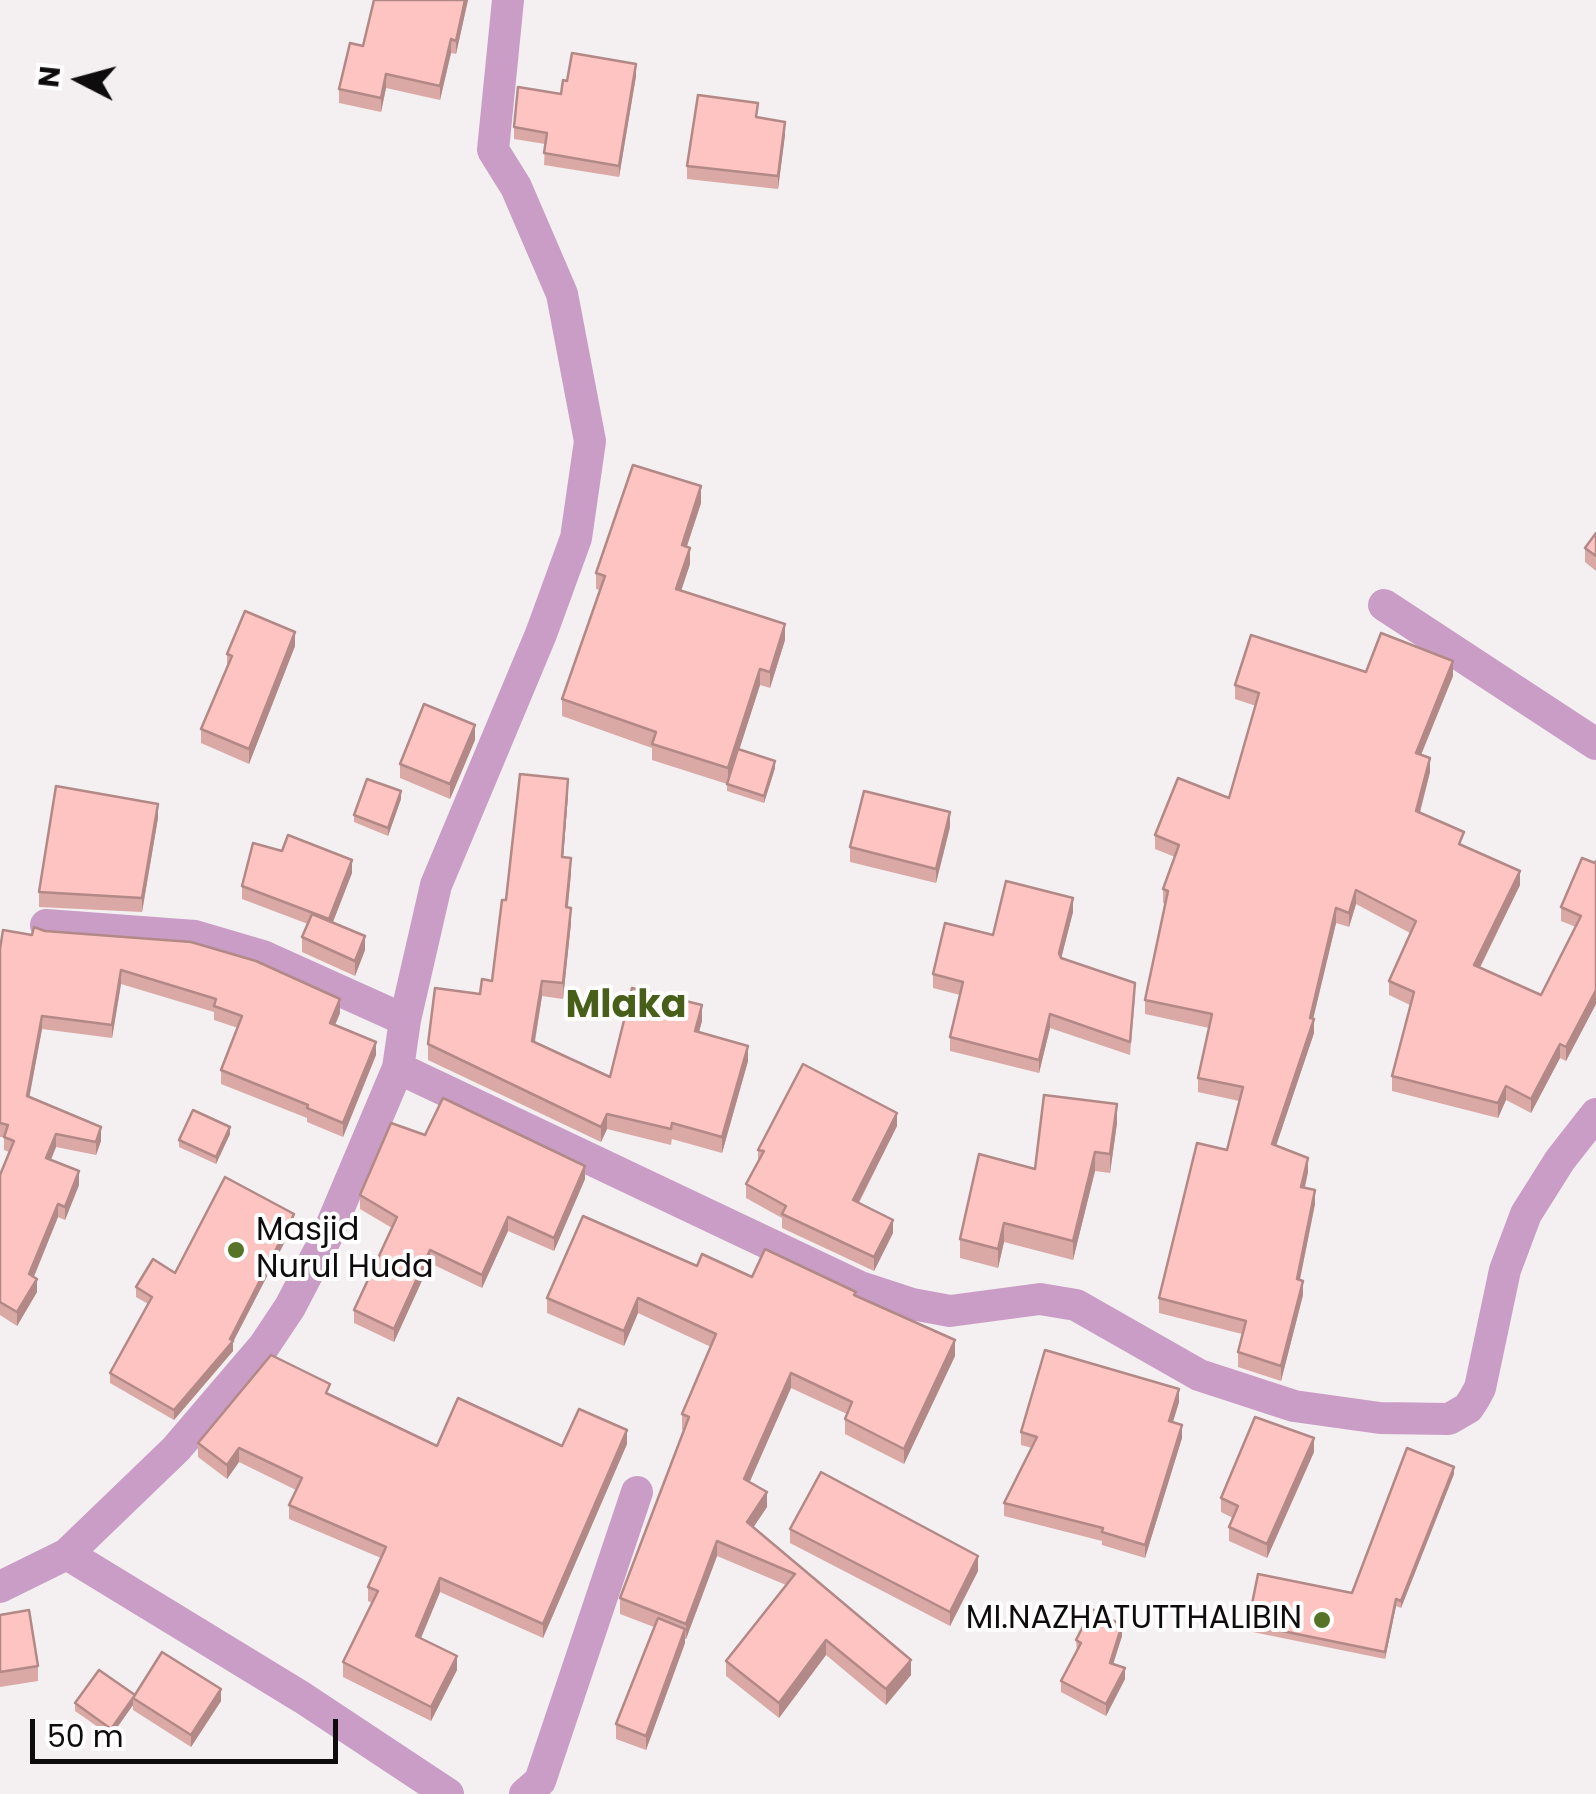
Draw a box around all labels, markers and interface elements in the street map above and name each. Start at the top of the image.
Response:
north arrow [30,30,130,130]
text: N [29,64,70,89]
district label: Mlaka [565,984,687,1030]
place label: Masjid Nurul Huda [256,1213,434,1288]
marker: Masjid Nurul Huda [225,1239,247,1261]
place label: MI.NAZHATUTTHALIBIN [966,1601,1302,1639]
marker: MI.NAZHATUTTHALIBIN [1311,1609,1333,1631]
scale bar [35,1699,342,1761]
text: 50 m [47,1715,124,1758]

